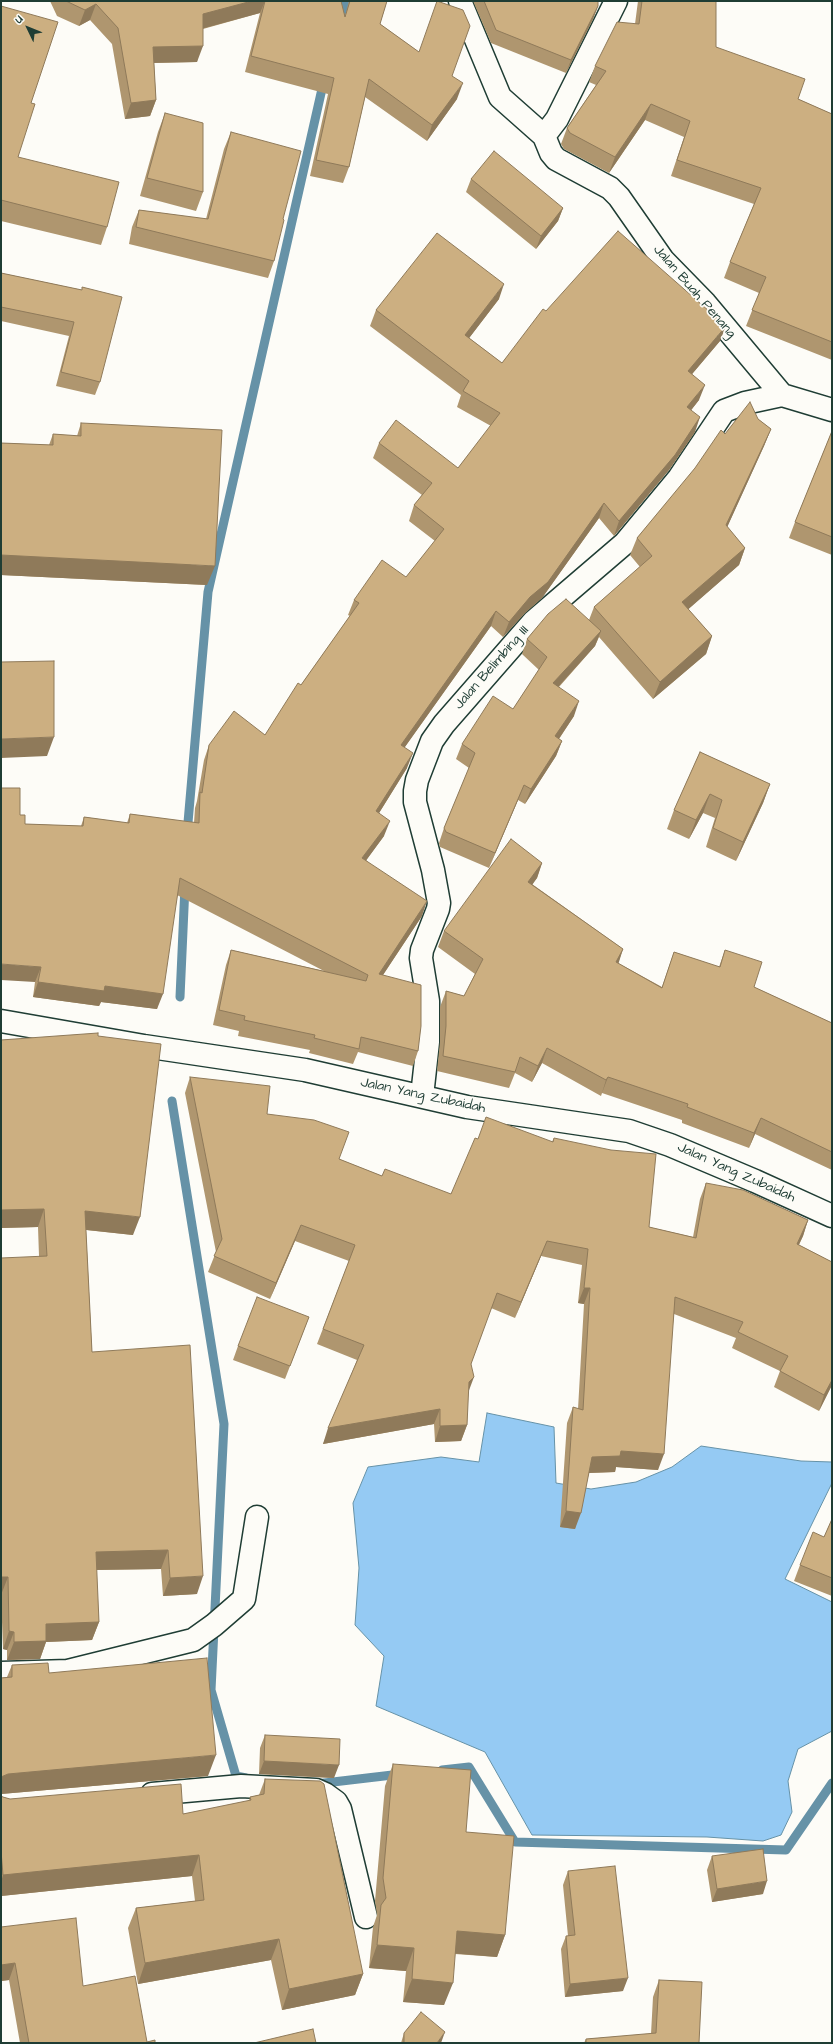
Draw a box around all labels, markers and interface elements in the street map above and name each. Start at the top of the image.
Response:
north arrow [8,8,48,48]
text: U [11,12,26,27]
street label: Jalan Buah Penang [649,242,739,342]
street label: Jalan Belimbing III [451,623,533,713]
street label: Jalan Yang Zubaidah [359,1075,487,1117]
street label: Jalan Yang Zubaidah [674,1139,798,1207]

